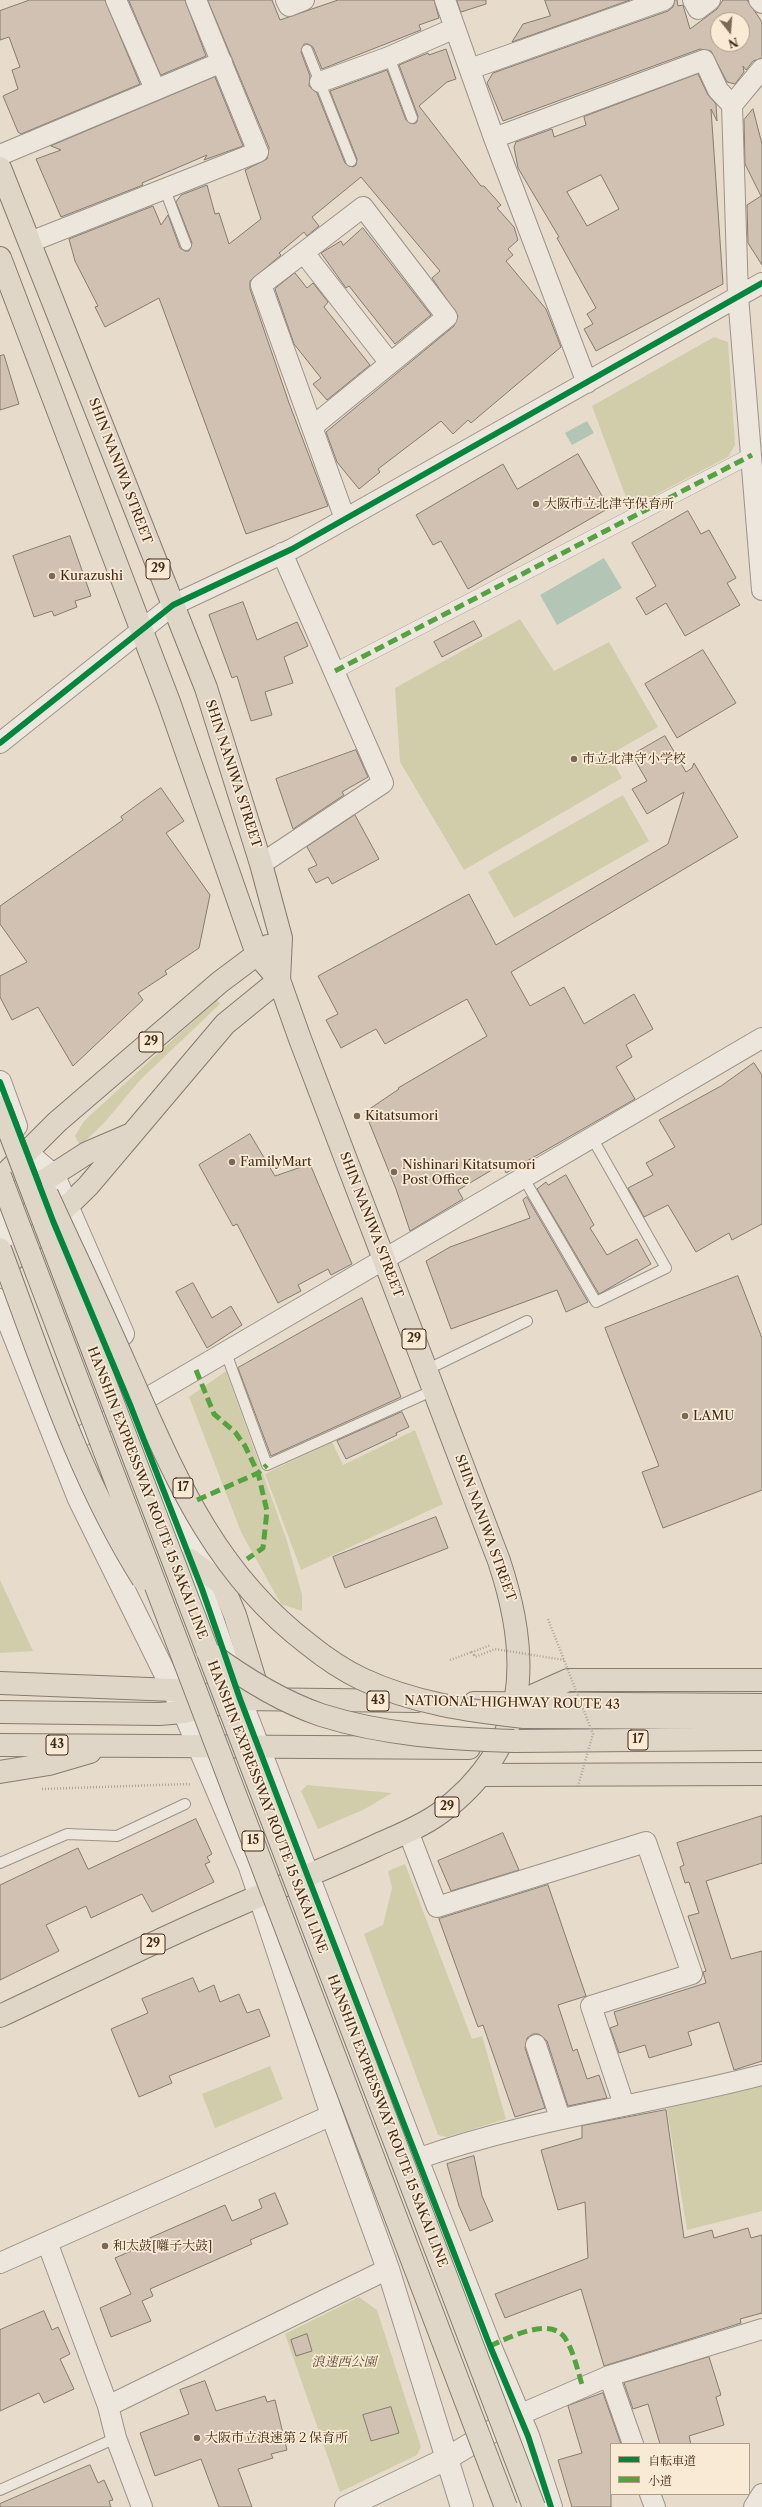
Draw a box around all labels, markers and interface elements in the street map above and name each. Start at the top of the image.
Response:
north arrow [710,12,750,52]
text: N [727,34,740,51]
street label: SHIN NANIWA STREET [85,396,155,546]
place label: 大阪市立北津守保育所 [544,496,674,512]
marker: 大阪市立北津守保育所 [531,499,541,509]
road number: 29 [146,559,170,579]
place label: Kurazushi [60,568,123,584]
marker: Kurazushi [47,571,57,581]
street label: SHIN NANIWA STREET [202,698,264,850]
place label: 市立北津守小学校 [582,751,686,767]
marker: 市立北津守小学校 [569,754,579,764]
road number: 29 [139,1032,163,1052]
place label: Kitatsumori [365,1108,438,1124]
marker: Kitatsumori [352,1111,362,1121]
street label: SHIN NANIWA STREET [336,1150,406,1300]
place label: FamilyMart [240,1154,312,1170]
marker: FamilyMart [227,1157,237,1167]
place label: Nishinari Kitatsumori Post Office [402,1157,536,1188]
marker: Nishinari Kitatsumori Post Office [389,1167,399,1177]
road number: 29 [402,1329,426,1349]
street label: HANSHIN EXPRESSWAY ROUTE 15 SAKAI LINE [84,1344,210,1642]
place label: LAMU [693,1408,734,1424]
marker: LAMU [680,1411,690,1421]
street label: SHIN NANIWA STREET [451,1453,519,1603]
road number: 17 [173,1478,193,1498]
street label: HANSHIN EXPRESSWAY ROUTE 15 SAKAI LINE [204,1658,330,1956]
road number: 43 [367,1691,389,1711]
street label: NATIONAL HIGHWAY ROUTE 43 [404,1693,620,1713]
road number: 17 [628,1730,648,1750]
road number: 43 [46,1735,68,1755]
road number: 29 [435,1797,459,1817]
road number: 15 [242,1831,264,1851]
road number: 29 [141,1934,165,1954]
street label: HANSHIN EXPRESSWAY ROUTE 15 SAKAI LINE [324,1972,450,2270]
place label: 和太鼓[囃子大鼓] [113,2238,212,2254]
marker: 和太鼓[囃子大鼓] [100,2241,110,2251]
park label: 浪速西公園 [312,2354,376,2370]
place label: 大阪市立浪速第２保育所 [205,2430,348,2446]
marker: 大阪市立浪速第２保育所 [192,2433,202,2443]
legend [610,2443,750,2495]
text: 自転車道 [648,2453,696,2468]
text: 小道 [648,2473,672,2488]

